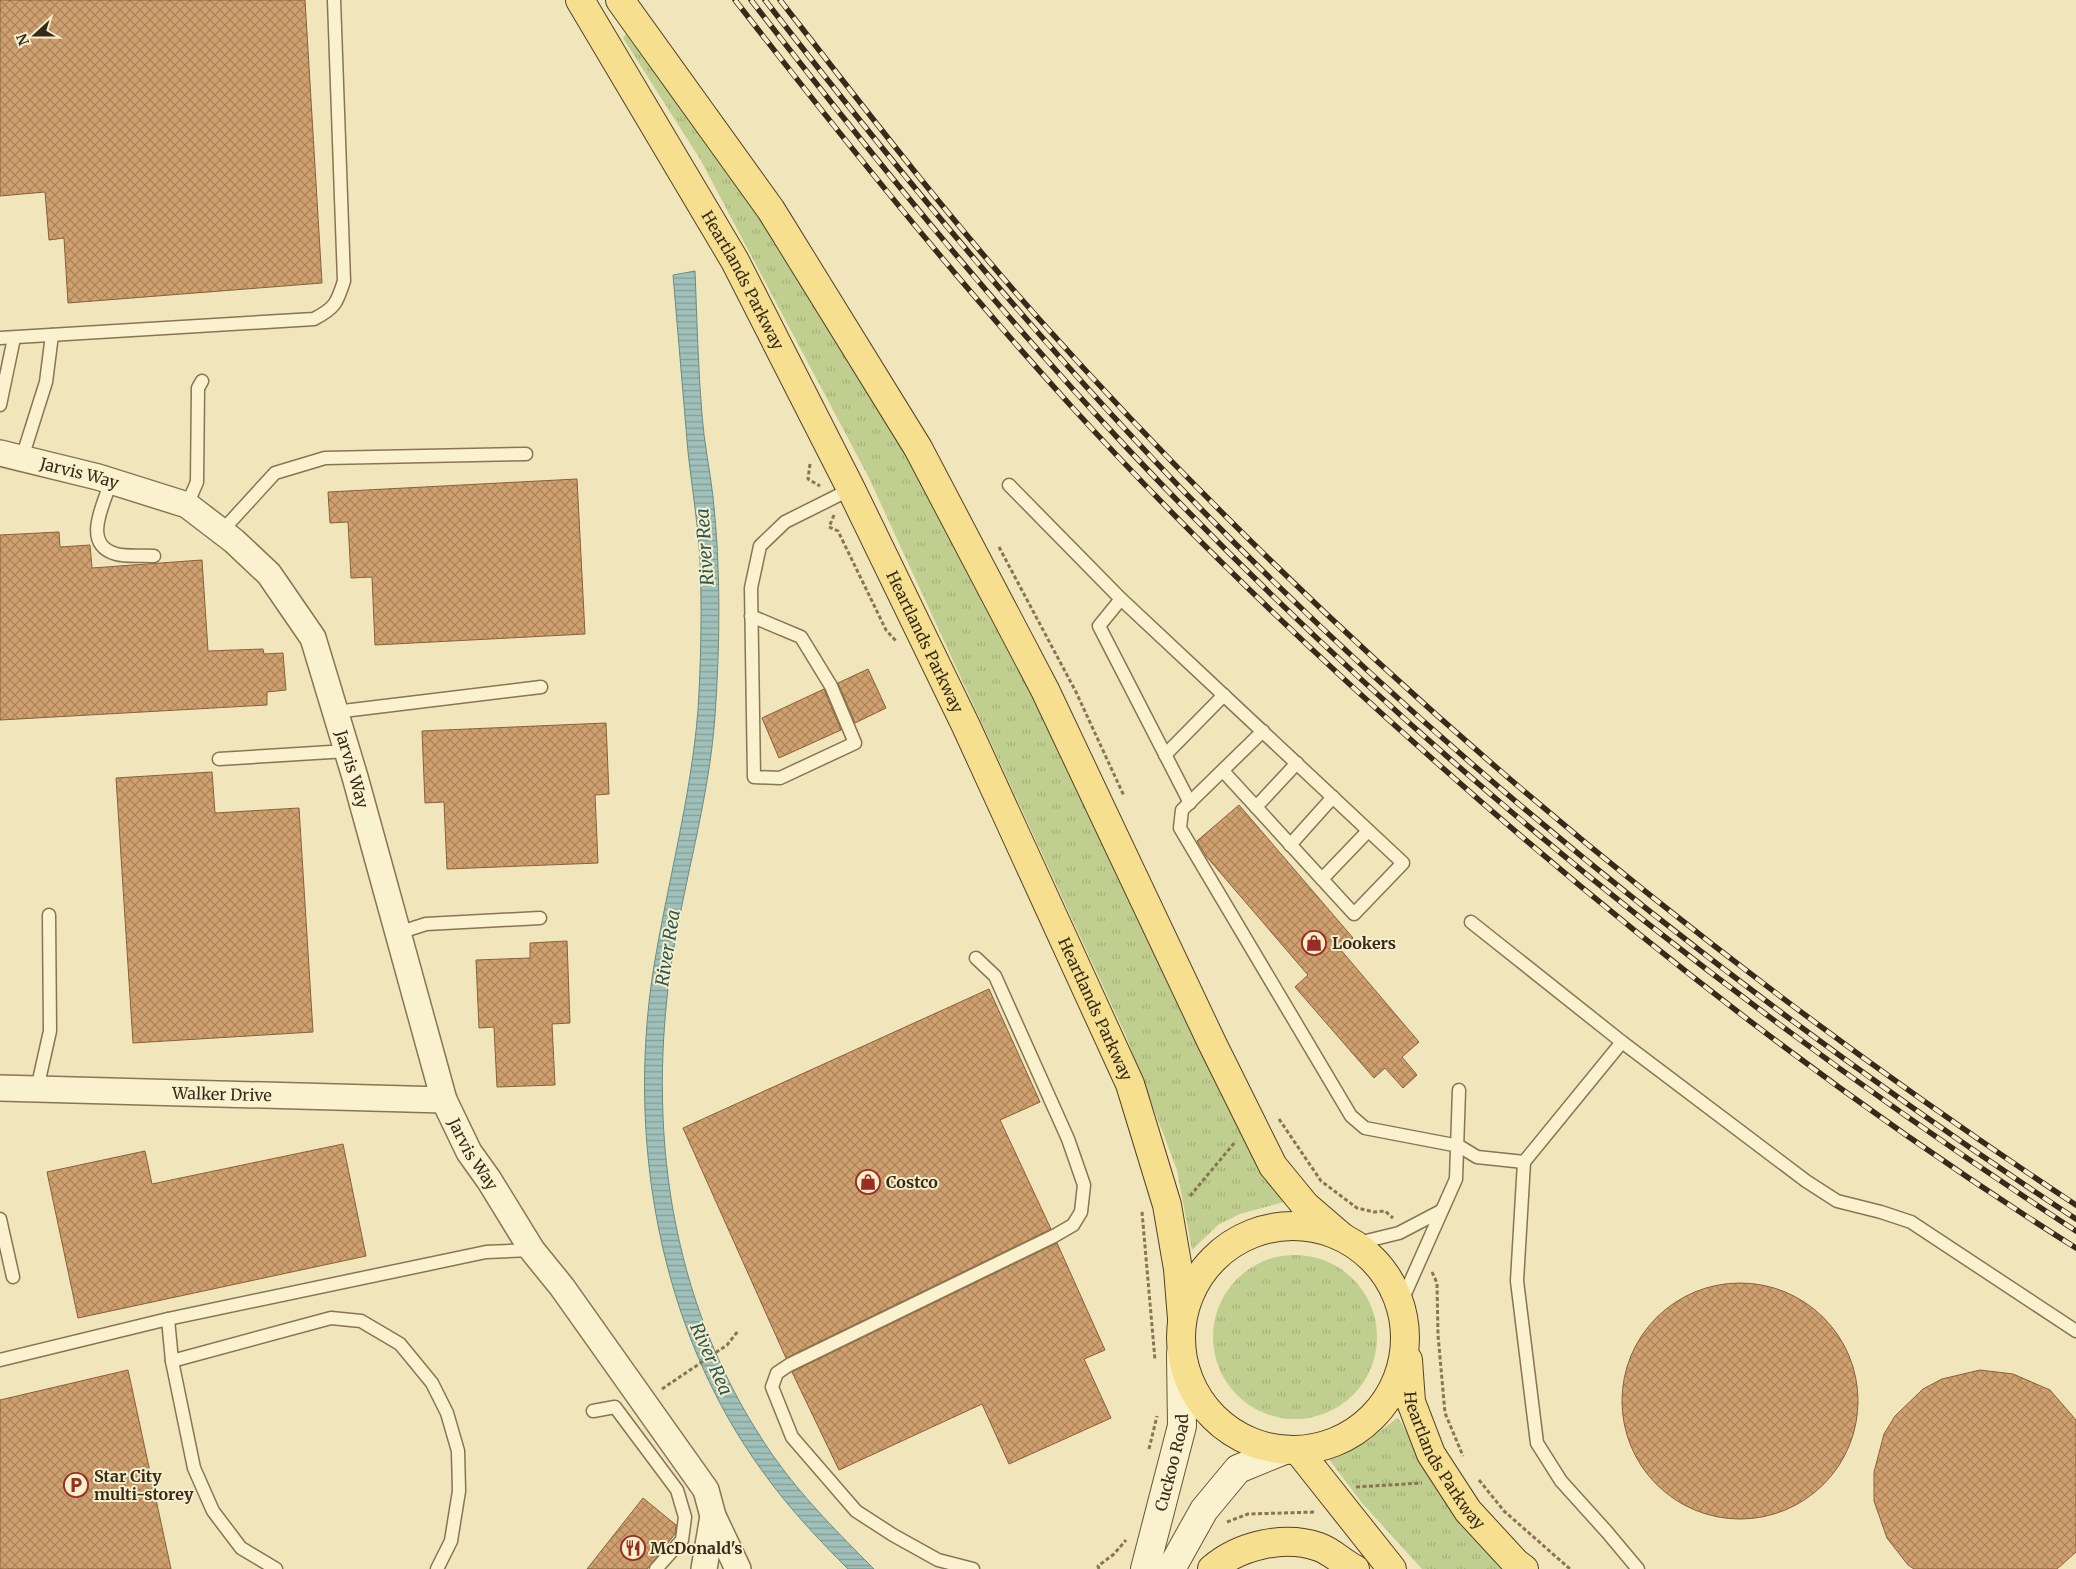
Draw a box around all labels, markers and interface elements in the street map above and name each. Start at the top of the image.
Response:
north arrow [10,10,60,60]
text: N [12,31,33,48]
street label: Heartlands Parkway [697,207,789,354]
street label: Jarvis Way [37,453,122,493]
water label: River Rea [690,508,719,586]
street label: Heartlands Parkway [882,567,968,716]
street label: Jarvis Way [331,727,373,811]
water label: River Rea [650,908,685,988]
shop icon: Lookers [1301,930,1327,956]
place label: Lookers [1332,933,1396,953]
street label: Heartlands Parkway [1054,934,1137,1084]
street label: Walker Drive [171,1083,272,1105]
street label: Jarvis Way [444,1114,503,1194]
shop icon: Costco [855,1169,881,1195]
place label: Costco [886,1172,938,1192]
water label: River Rea [685,1319,738,1399]
street label: Heartlands Parkway [1400,1391,1490,1534]
street label: Cuckoo Road [1150,1413,1192,1513]
place label: Star City multi-storey [94,1466,194,1504]
parking icon: Star City multi-storey [63,1472,89,1498]
restaurant icon: McDonald's [620,1535,646,1561]
place label: McDonald's [650,1538,743,1558]

